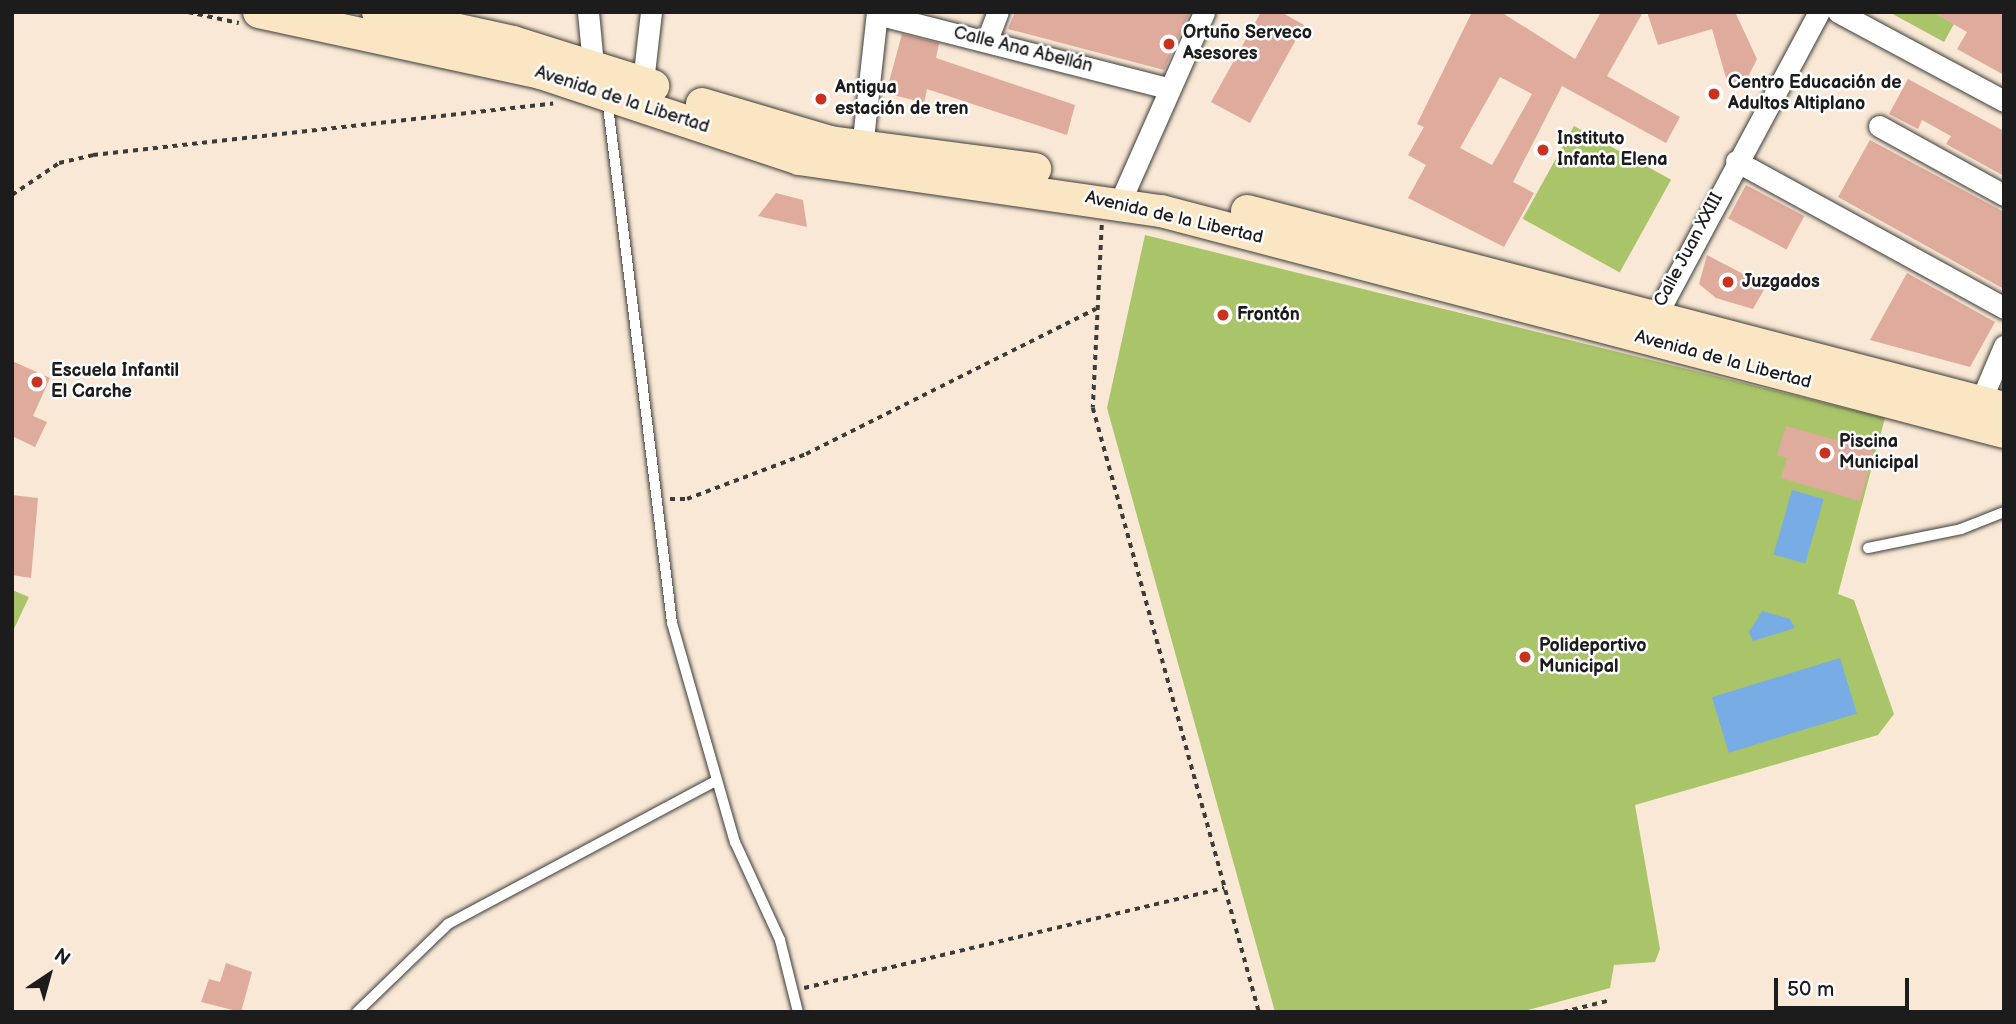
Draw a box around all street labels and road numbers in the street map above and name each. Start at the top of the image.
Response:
street label: Calle Ana Abellán [951,22,1095,78]
street label: Avenida de la Libertad [532,62,712,138]
street label: Avenida de la Libertad [1083,187,1265,249]
street label: Calle Juan XXIII [1649,188,1729,312]
street label: Avenida de la Libertad [1632,326,1814,394]

